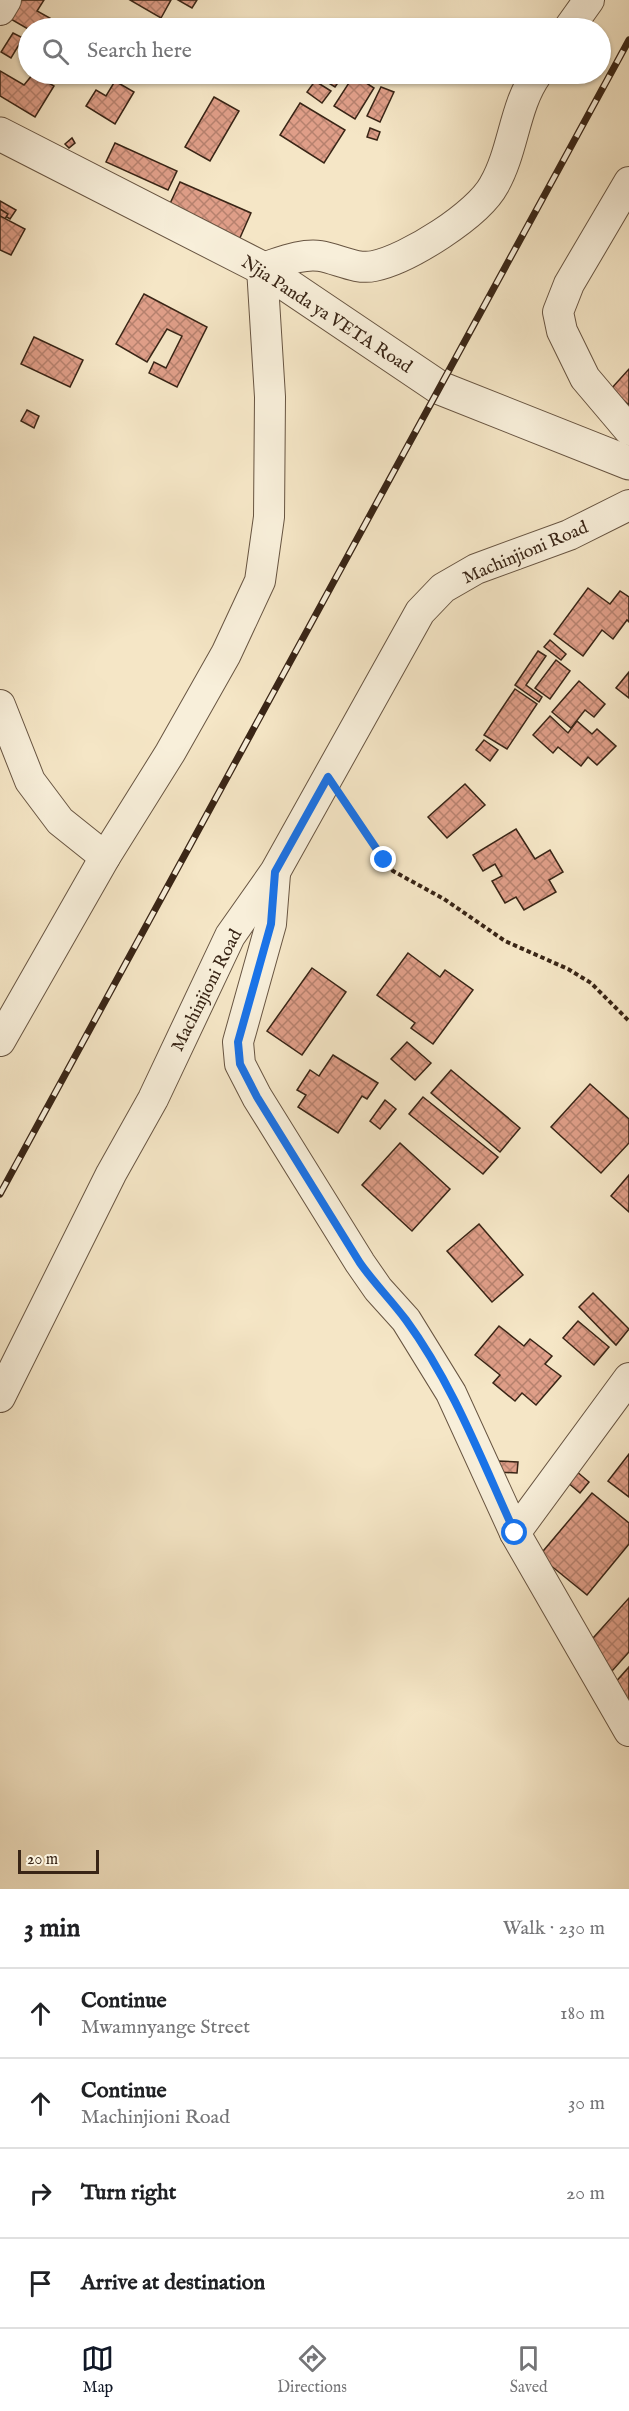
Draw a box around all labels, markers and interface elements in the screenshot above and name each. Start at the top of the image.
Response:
search box [18,18,611,84]
icon: search [39,35,72,68]
text: Search here [87,37,192,65]
street label: Njia Panda ya VETA Road [236,251,416,379]
street label: Machinjioni Road [459,516,592,590]
route end [370,846,396,872]
street label: Machinjioni Road [167,925,248,1056]
route start [501,1519,527,1545]
scale bar [18,1847,99,1874]
text: 20 m [27,1850,58,1870]
text: 3 min [24,1912,80,1945]
text: Walk · 230 m [503,1916,605,1941]
text: Continue [81,1987,167,2015]
icon: ahead [24,1997,57,2030]
text: 180 m [560,2001,605,2026]
text: Mwamnyange Street [81,2015,250,2040]
text: Continue [81,2077,167,2105]
icon: ahead [24,2087,57,2120]
text: 30 m [568,2091,605,2116]
text: Machinjioni Road [81,2105,230,2130]
icon: right [24,2177,57,2210]
text: Turn right [81,2179,176,2207]
text: 20 m [566,2181,605,2206]
icon: arrive [24,2267,57,2300]
text: Arrive at destination [81,2269,265,2297]
tab: Map [81,2342,114,2398]
tab: Directions [277,2342,347,2398]
tab: Saved [510,2342,548,2398]

